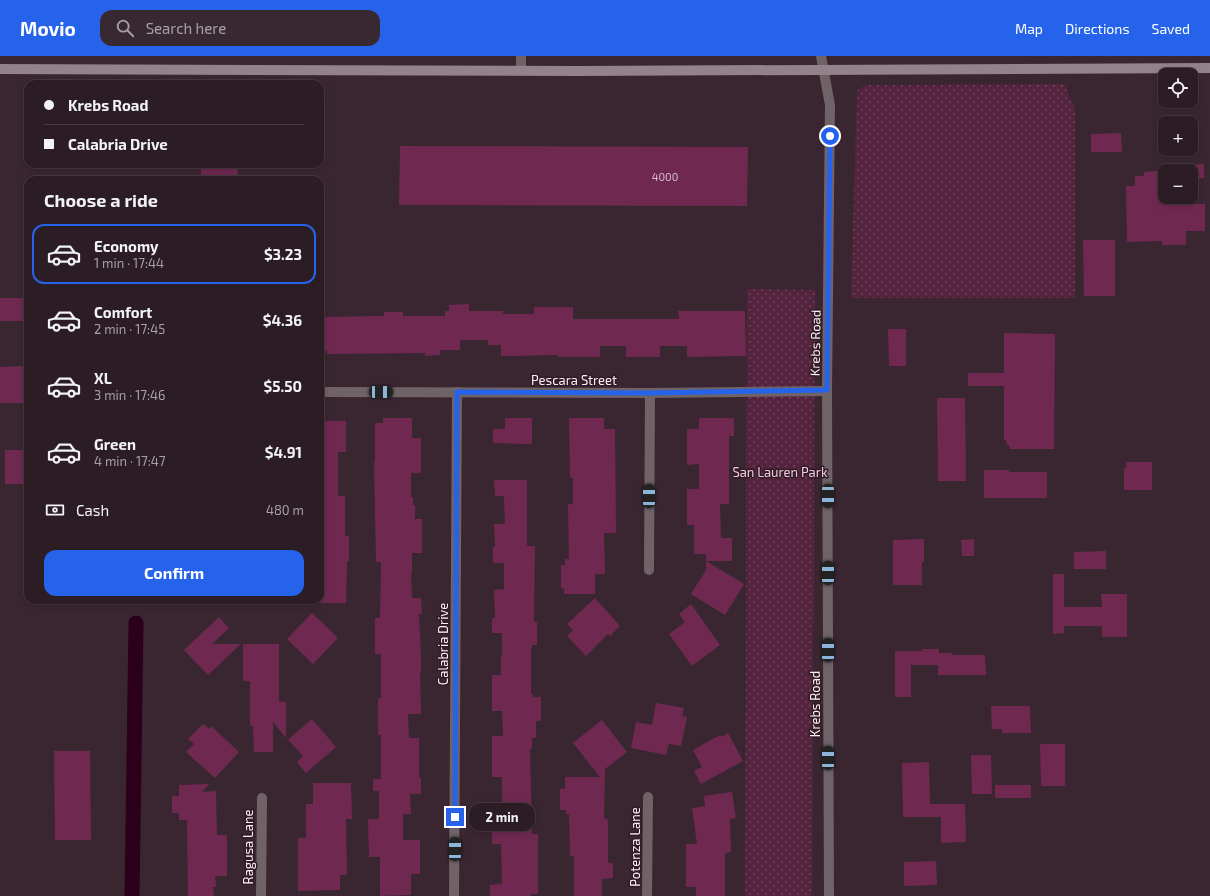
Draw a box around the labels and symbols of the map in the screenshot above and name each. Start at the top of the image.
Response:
route start [821,127,839,145]
house number: 4000 [652,170,678,183]
street label: Krebs Road [806,310,824,376]
street label: Pescara Street [531,372,617,388]
car [369,386,393,398]
park label: San Lauren Park [732,464,828,480]
car [643,484,655,508]
car [822,484,834,508]
car [822,561,834,585]
street label: Calabria Drive [435,603,451,685]
car [822,638,834,662]
street label: Krebs Road [807,671,823,737]
car [822,746,834,770]
callout: 2 min [469,803,535,831]
street label: Potenza Lane [627,807,643,887]
route end [446,808,464,826]
street label: Ragusa Lane [240,810,256,884]
car [449,837,461,861]

